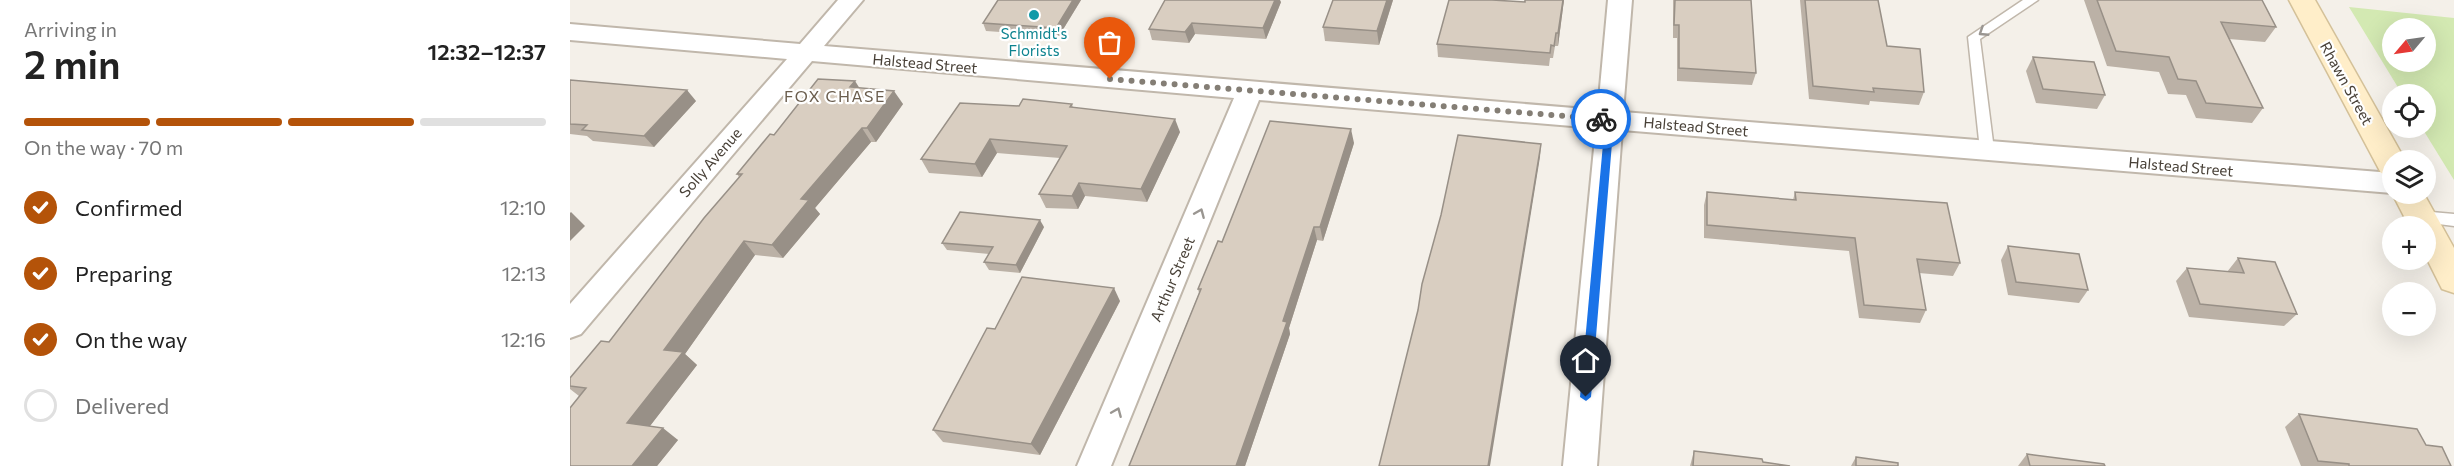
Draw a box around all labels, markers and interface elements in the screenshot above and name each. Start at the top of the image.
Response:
marker: Schmidt's Florists [1027,8,1041,22]
text: Arriving in [24,17,117,41]
pin [1084,17,1135,79]
north arrow [2382,18,2436,72]
map controls [2382,18,2436,336]
place label: Schmidt's Florists [1001,24,1067,59]
one-way arrow [1979,24,1989,36]
icon: bag [1093,26,1126,59]
text: 12:32–12:37 [428,38,546,65]
street label: Rhawn Street [2317,38,2377,128]
text: 2 min [24,39,121,87]
street label: Halstead Street [872,49,978,77]
button: locate [2382,84,2436,138]
district label: FOX CHASE [784,86,886,105]
courier [1571,89,1631,149]
icon: bike [1585,103,1618,136]
street label: Halstead Street [1643,112,1749,140]
street label: Solly Avenue [675,124,745,200]
text: On the way · 70 m [24,135,183,159]
button: layers [2382,150,2436,204]
street label: Halstead Street [2128,152,2234,180]
icon: check [24,191,57,224]
text: Confirmed [75,194,182,221]
text: 12:10 [500,195,546,219]
one-way arrow [1193,208,1205,219]
button: + [2382,216,2436,270]
street label: Arthur Street [1146,234,1198,324]
icon: check [24,257,57,290]
text: Preparing [75,260,172,287]
text: 12:13 [502,261,546,285]
button: − [2382,282,2436,336]
icon: check [24,323,57,356]
text: On the way [75,326,187,353]
text: 12:16 [501,327,546,351]
pin [1560,335,1611,397]
icon: home [1569,344,1602,377]
text: Delivered [75,392,169,419]
one-way arrow [1110,407,1122,418]

